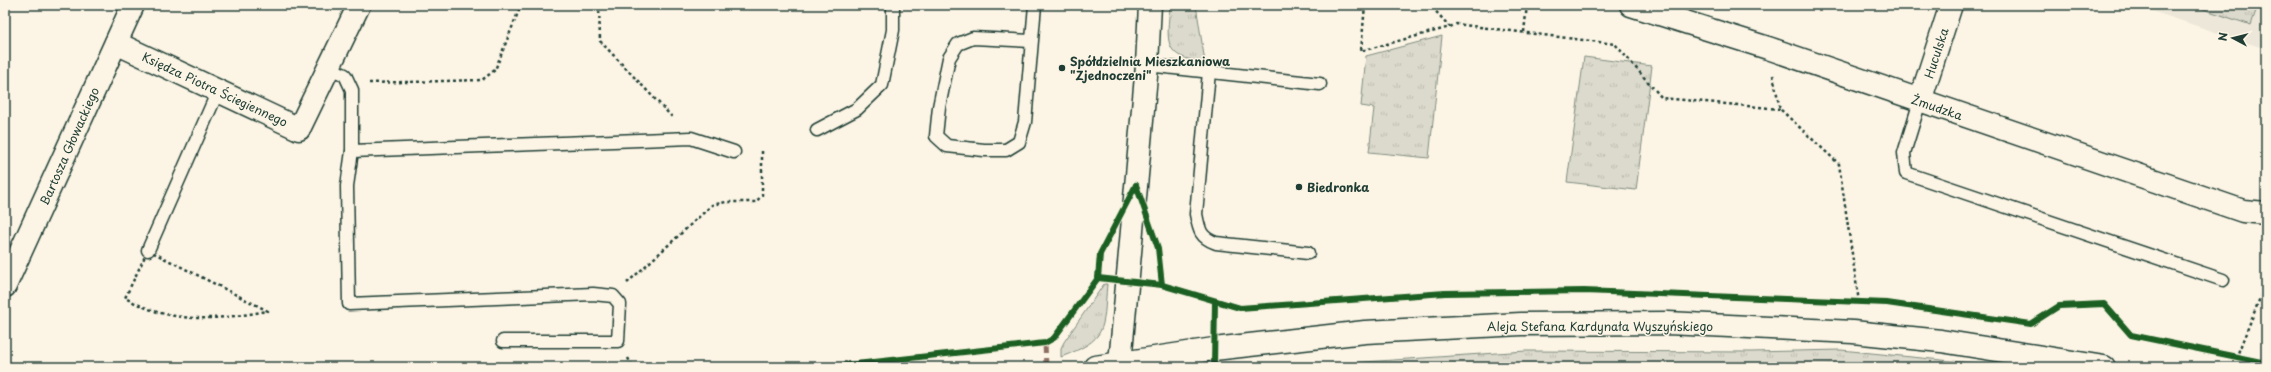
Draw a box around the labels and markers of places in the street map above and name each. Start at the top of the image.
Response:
place label: Spółdzielnia Mieszkaniowa "Zjednoczeni" [1070,52,1230,84]
marker: Spółdzielnia Mieszkaniowa "Zjednoczeni" [1057,63,1067,73]
place label: Biedronka [1307,178,1369,196]
marker: Biedronka [1294,182,1304,192]

